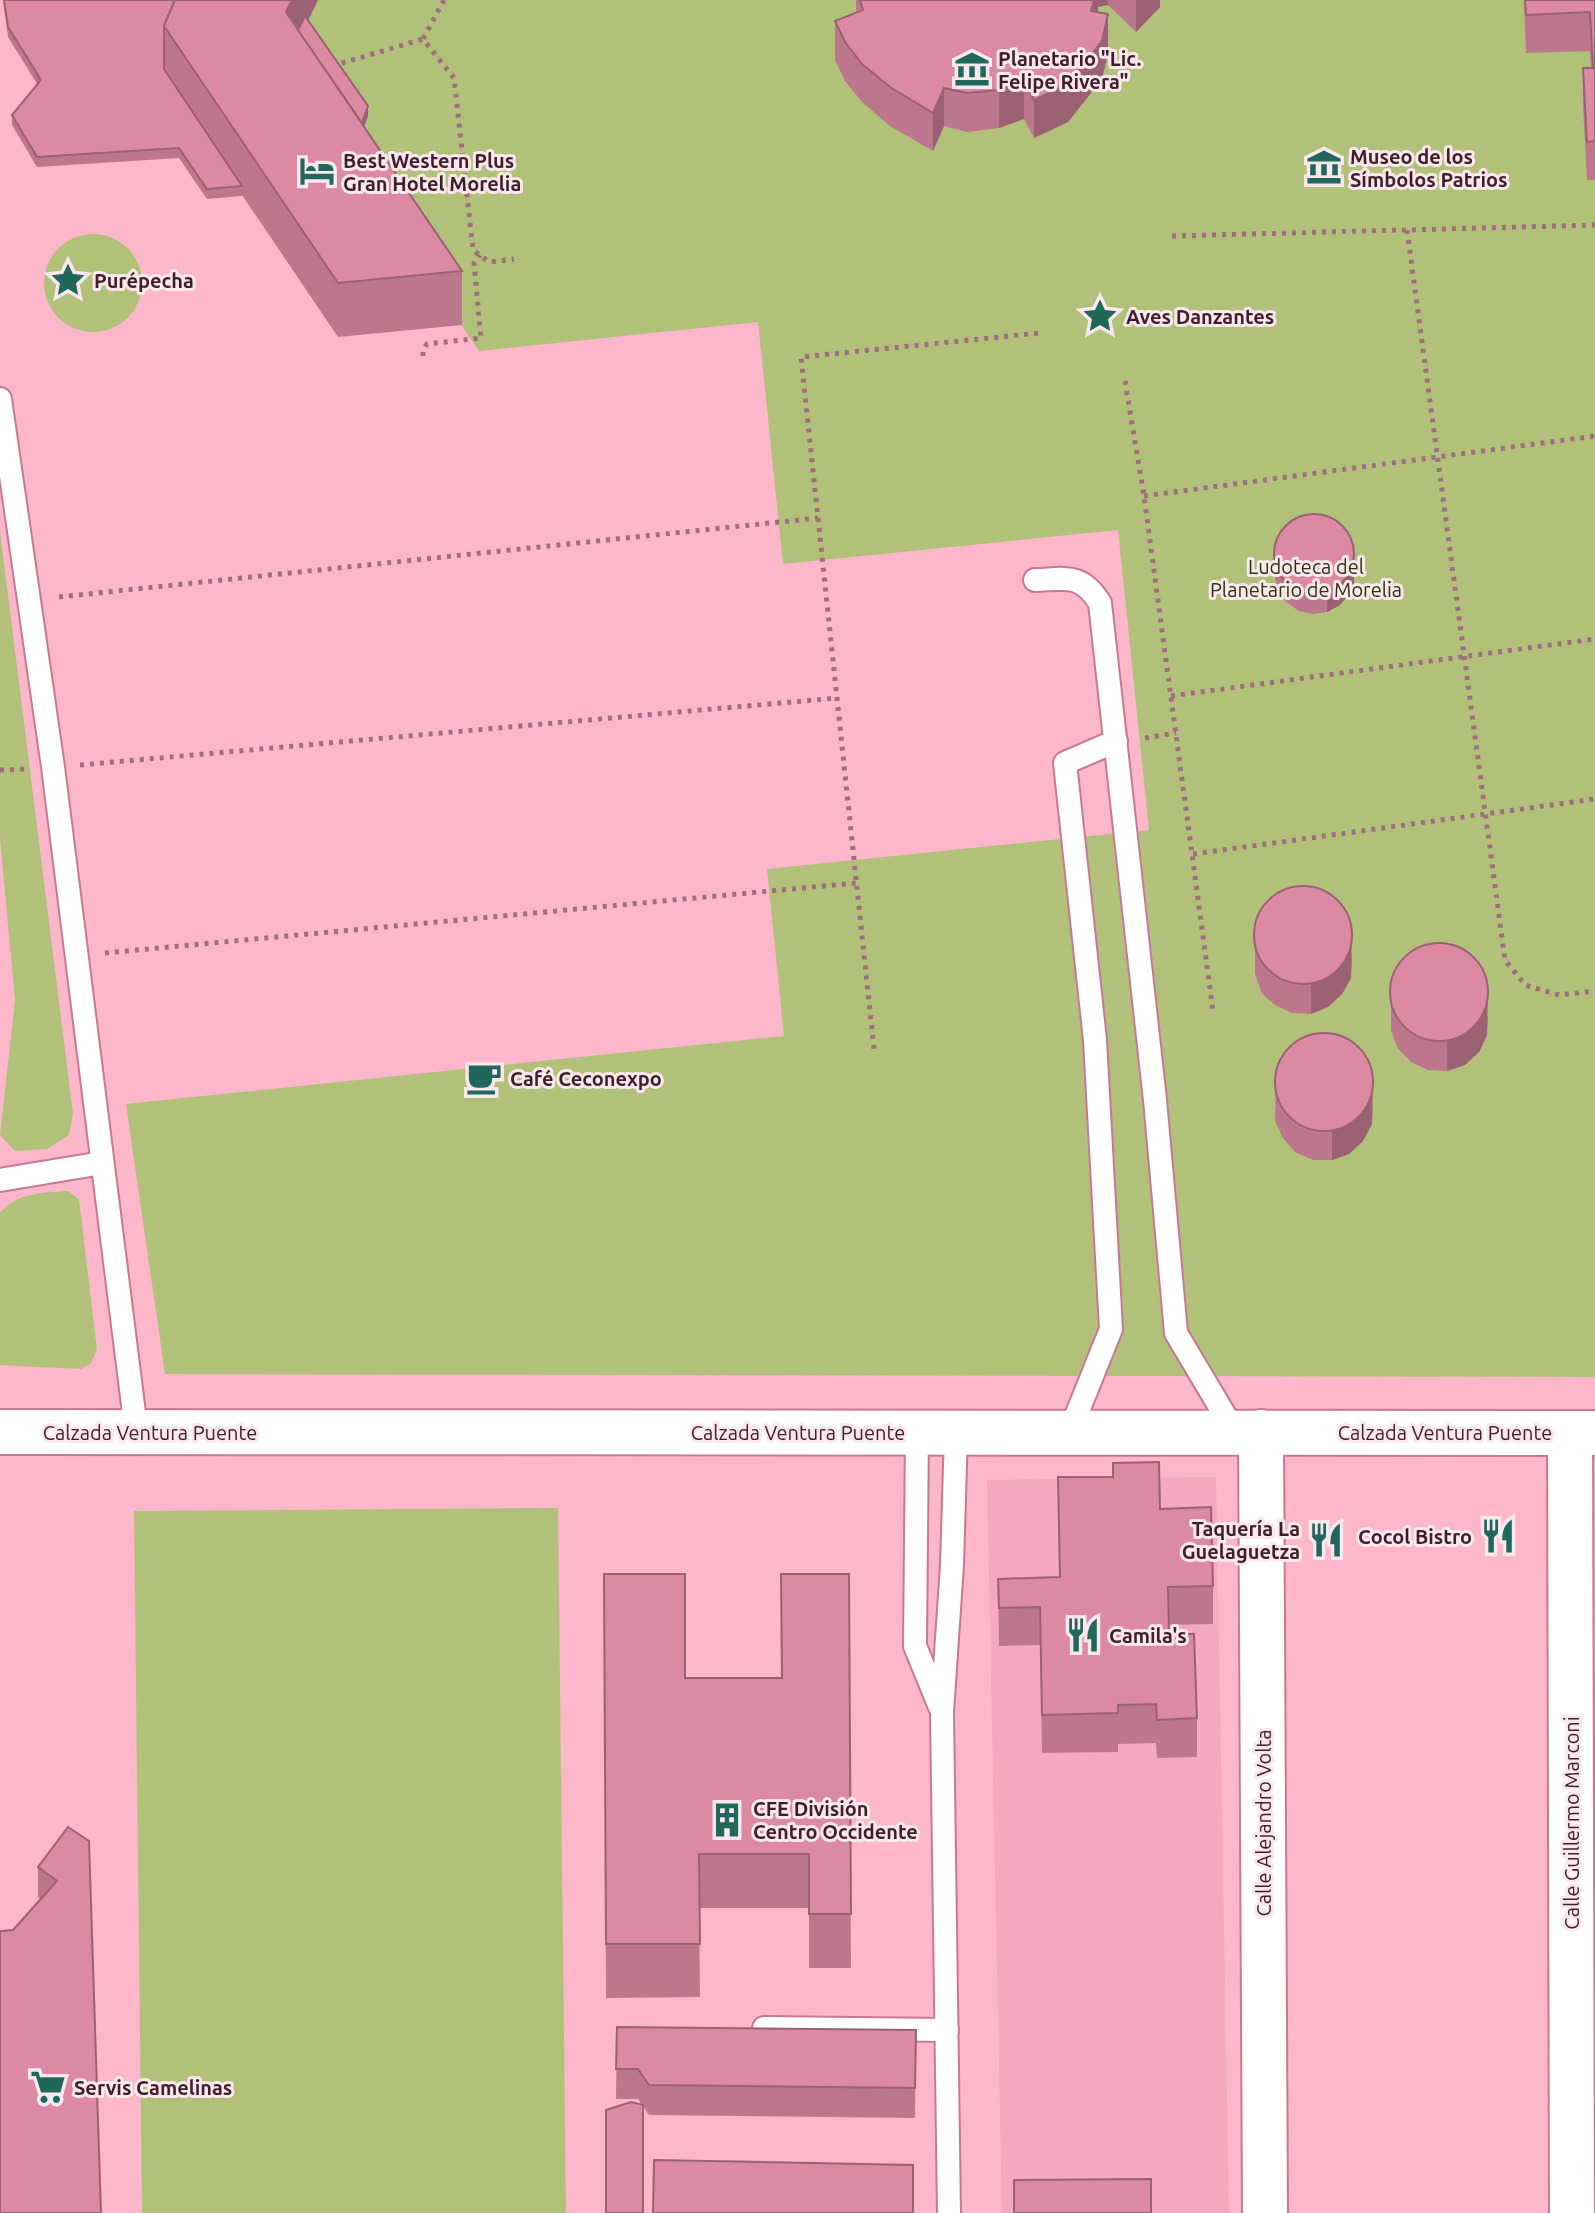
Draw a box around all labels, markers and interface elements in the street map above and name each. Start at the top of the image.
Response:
place label: Planetario "Lic. Felipe Rivera" [998,47,1141,93]
museum icon: Planetario "Lic. Felipe Rivera" [953,50,991,88]
place label: Museo de los Símbolos Patrios [1350,145,1508,191]
museum icon: Museo de los Símbolos Patrios [1305,148,1343,186]
place label: Best Western Plus Gran Hotel Morelia [343,149,521,195]
hotel icon: Best Western Plus Gran Hotel Morelia [298,152,336,190]
place icon: Purépecha [49,261,87,299]
place label: Purépecha [94,269,194,292]
place icon: Aves Danzantes [1081,297,1119,335]
place label: Aves Danzantes [1126,305,1274,328]
park label: Ludoteca del Planetario de Morelia [1210,555,1402,601]
cafe icon: Café Ceconexpo [465,1059,503,1097]
place label: Café Ceconexpo [510,1067,662,1090]
street label: Calzada Ventura Puente [43,1421,257,1444]
street label: Calzada Ventura Puente [691,1421,905,1444]
street label: Calzada Ventura Puente [1338,1421,1552,1444]
place label: Taquería La Guelaguetza [1182,1517,1300,1563]
restaurant icon: Cocol Bistro [1479,1517,1517,1555]
restaurant icon: Taquería La Guelaguetza [1307,1521,1345,1559]
place label: Cocol Bistro [1358,1525,1472,1548]
restaurant icon: Camila's [1064,1616,1102,1654]
place label: Camila's [1109,1624,1187,1647]
street label: Calle Guillermo Marconi [1560,1716,1583,1930]
street label: Calle Alejandro Volta [1252,1729,1275,1917]
place label: CFE División Centro Occidente [753,1797,918,1843]
building icon: CFE División Centro Occidente [708,1801,746,1839]
supermarket icon: Servis Camelinas [29,2068,67,2106]
place label: Servis Camelinas [74,2076,232,2099]

